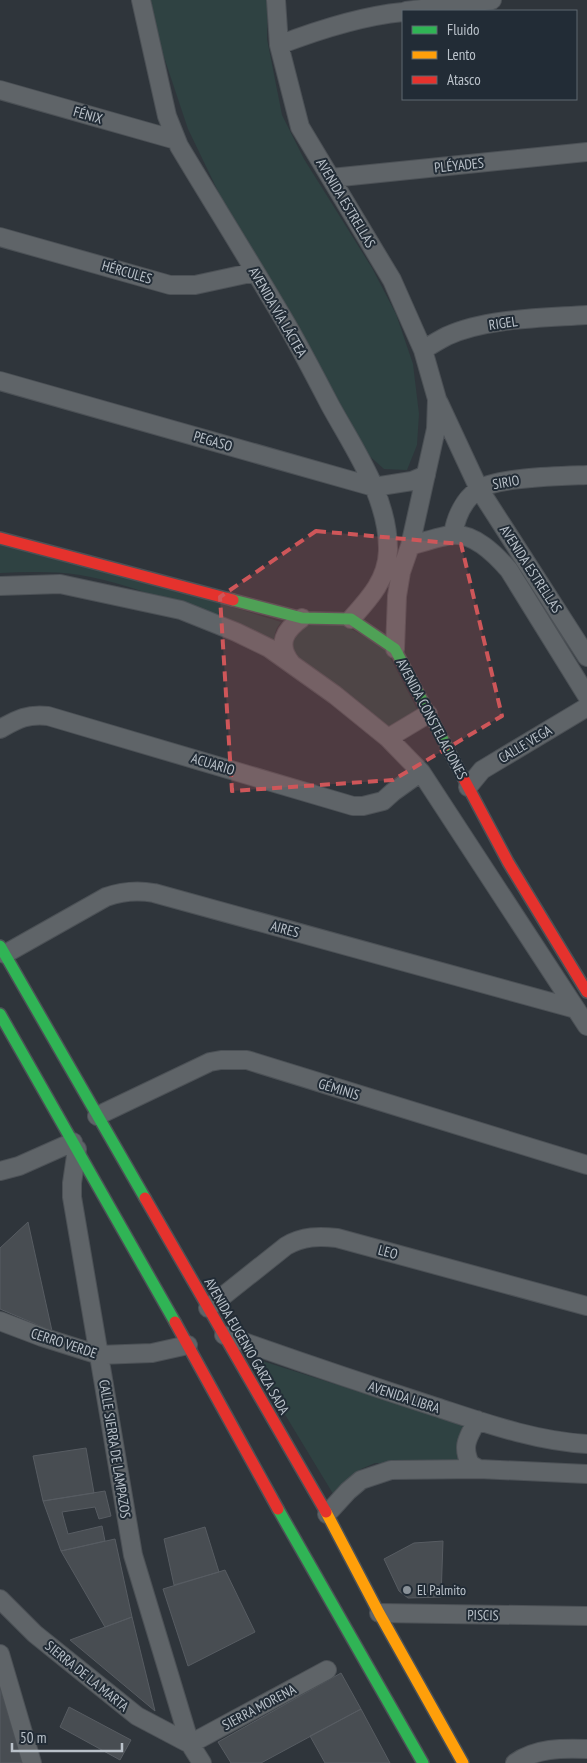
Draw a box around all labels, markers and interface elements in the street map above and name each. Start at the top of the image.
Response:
legend [402,10,577,100]
text: Fluido [447,20,479,39]
text: Lento [447,45,476,64]
text: Atasco [447,70,481,89]
street label: FÉNIX [71,102,105,128]
street label: PLÉYADES [433,153,485,177]
street label: AVENIDA ESTRELLAS [312,155,380,251]
street label: HÉRCULES [100,256,154,288]
street label: AVENIDA VÍA LÁCTEA [245,264,311,361]
street label: RIGEL [488,312,519,334]
street label: PEGASO [192,427,235,455]
street label: SIRIO [491,471,521,493]
street label: AVENIDA ESTRELLAS [496,522,566,616]
street label: AVENIDA CONSTELACIONES [393,656,471,782]
street label: CALLE VEGA [495,721,555,767]
street label: ACUARIO [189,749,237,779]
street label: AIRES [269,917,301,941]
street label: GÉMINIS [316,1074,362,1104]
street label: LEO [376,1241,400,1263]
street label: AVENIDA EUGENIO GARZA SADA [201,1275,294,1418]
street label: CERRO VERDE [29,1324,99,1362]
street label: AVENIDA LIBRA [366,1377,442,1417]
street label: CALLE SIERRA DE LAMPAZOS [95,1378,135,1520]
place label: El Palmito [417,1581,466,1599]
marker: El Palmito [401,1584,413,1596]
street label: PISCIS [467,1606,499,1624]
street label: SIERRA DE LA MARTA [41,1637,133,1716]
street label: SIERRA MORENA [219,1680,299,1734]
scale bar [12,1720,122,1752]
text: 50 m [20,1728,46,1747]

